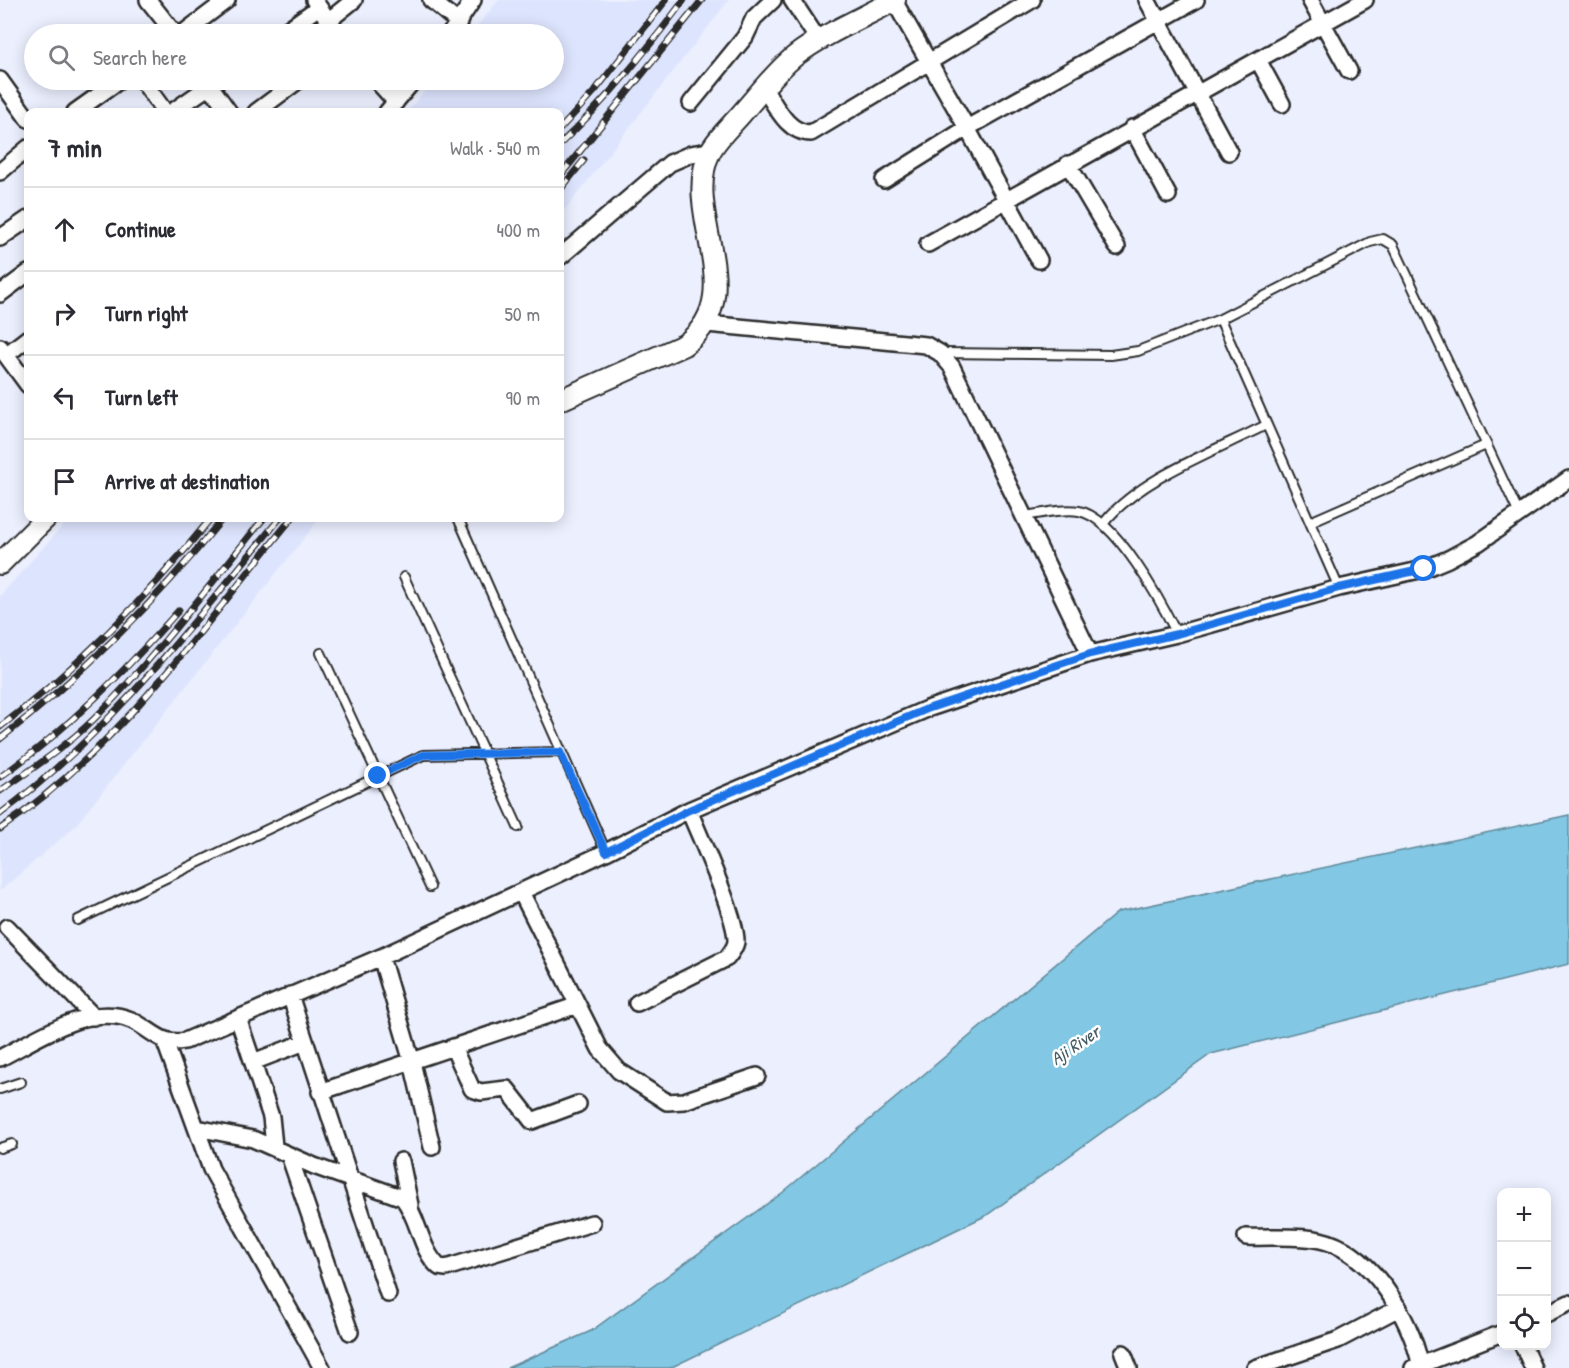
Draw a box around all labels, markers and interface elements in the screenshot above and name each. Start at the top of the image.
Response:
search box [24,24,564,90]
icon: search [45,41,78,74]
text: Search here [93,42,187,72]
text: 7 min [48,130,102,165]
text: Walk · 540 m [450,134,540,161]
icon: ahead [48,213,81,246]
text: Continue [105,214,176,244]
text: 400 m [496,216,540,243]
icon: right [48,297,81,330]
text: Turn right [105,298,188,328]
text: 50 m [504,300,540,327]
icon: left [48,381,81,414]
text: Turn left [105,382,178,412]
text: 90 m [506,384,540,411]
icon: arrive [48,465,81,498]
text: Arrive at destination [105,466,270,496]
route start [1410,555,1436,581]
route end [364,762,390,788]
water label: Aji River [1045,1018,1106,1071]
map controls [1497,1188,1551,1350]
button: + [1497,1188,1551,1242]
button: − [1497,1242,1551,1296]
button: locate [1497,1296,1551,1350]

